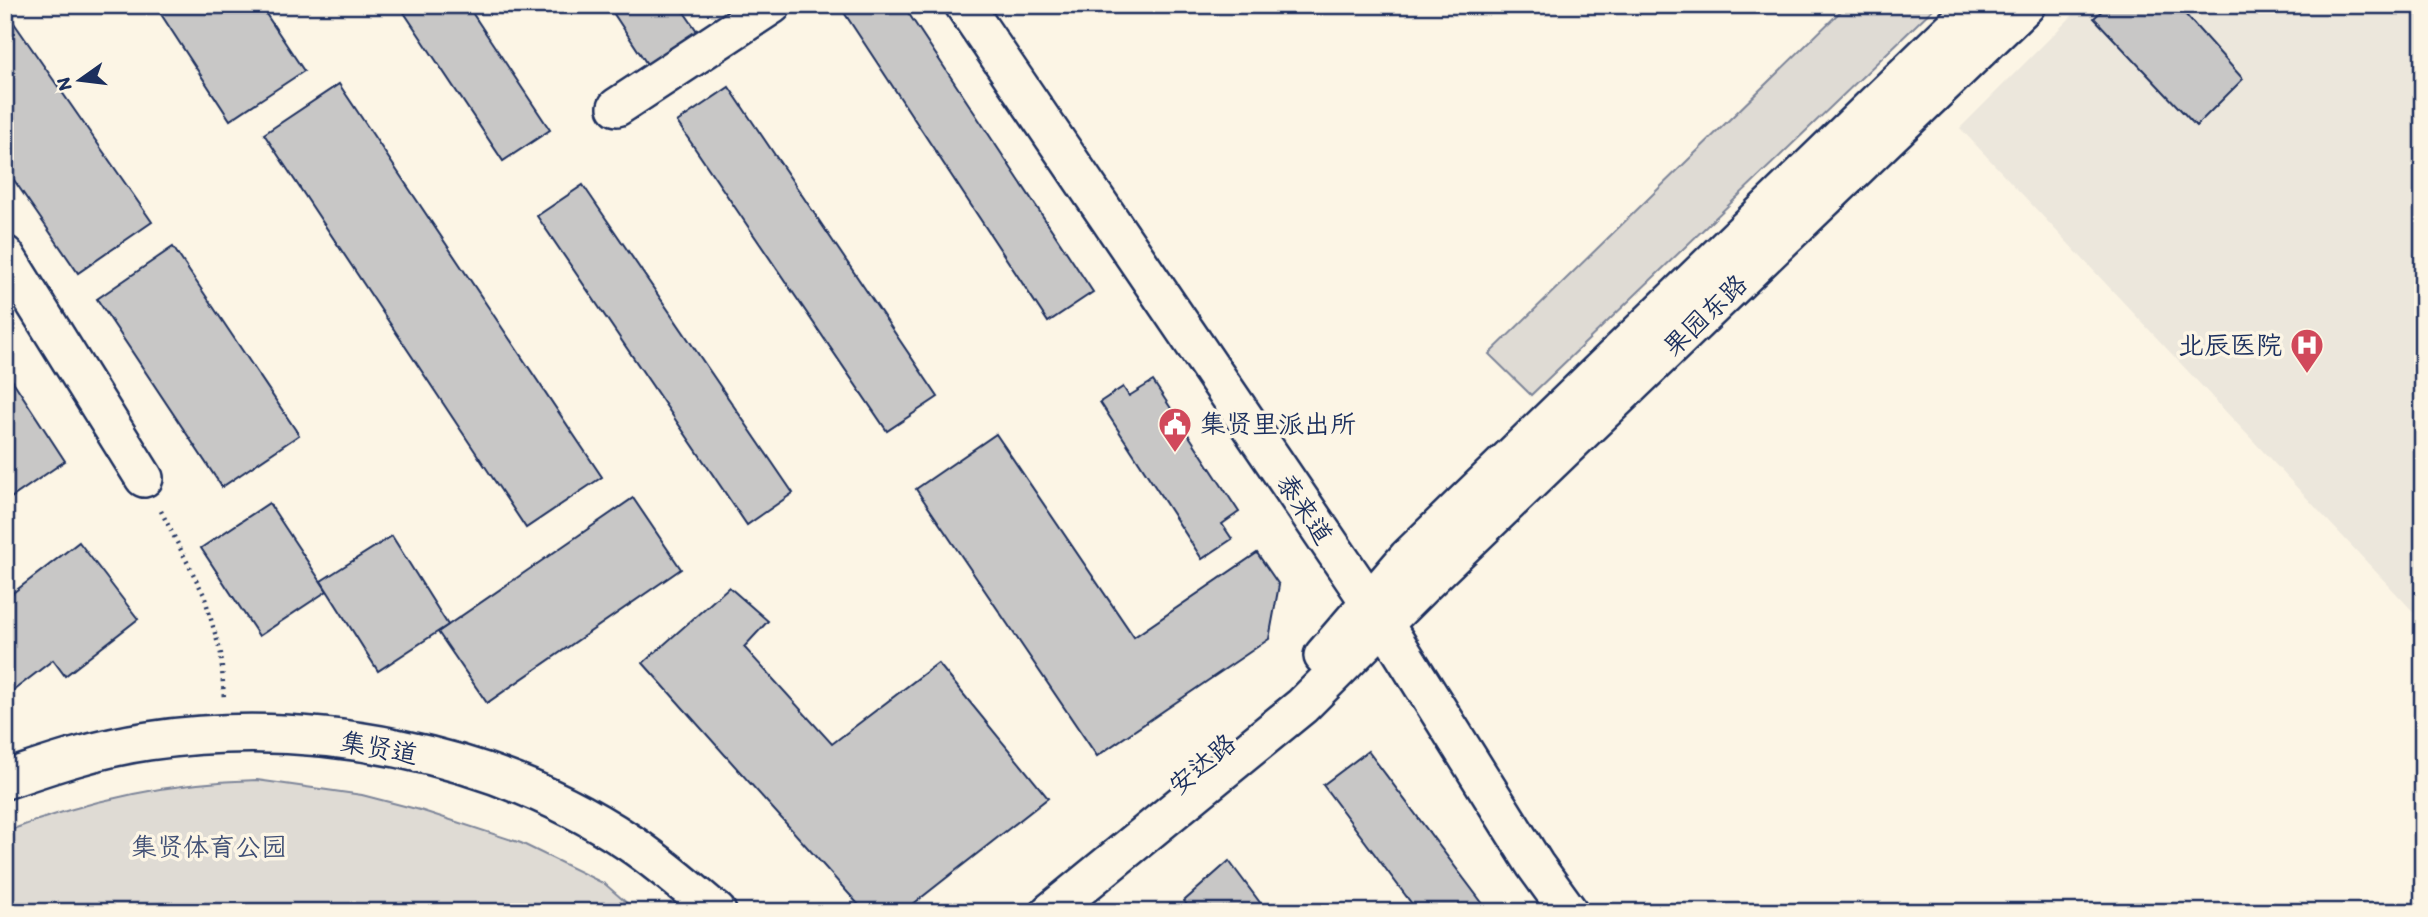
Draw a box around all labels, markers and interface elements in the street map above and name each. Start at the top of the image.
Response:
north arrow [46,46,116,116]
text: N [51,75,77,93]
street label: 果园东路 [1656,267,1754,363]
hospital icon: 北辰医院 [2288,326,2326,375]
place label: 北辰医院 [2178,329,2282,361]
public building icon: 集贤里派出所 [1156,405,1194,454]
place label: 集贤里派出所 [1200,408,1356,440]
street label: 泰来道 [1270,468,1340,550]
street label: 集贤道 [338,725,420,771]
street label: 安达路 [1162,727,1242,801]
park label: 集贤体育公园 [131,831,287,863]

